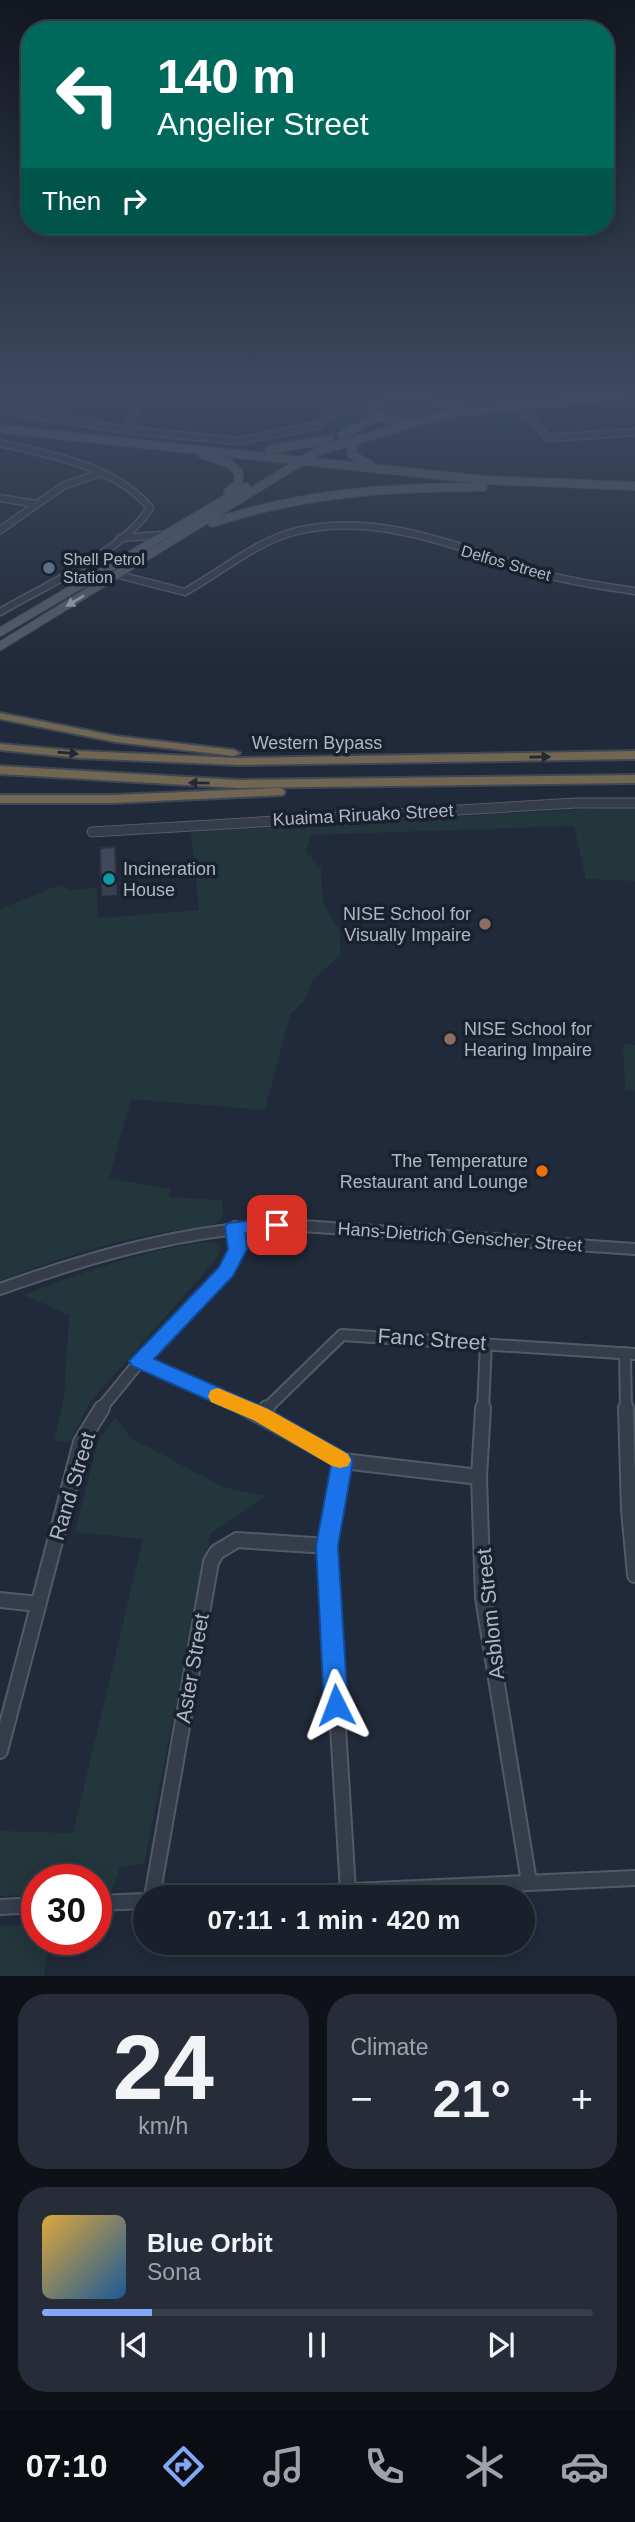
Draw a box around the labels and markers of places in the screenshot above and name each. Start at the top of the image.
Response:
place label: Shell Petrol Station [63,551,145,586]
marker: Shell Petrol Station [41,560,57,576]
place label: Incineration House [123,859,216,900]
marker: Incineration House [101,871,117,887]
place label: NISE School for Visually Impaire [343,904,471,945]
marker: NISE School for Visually Impaire [477,916,493,932]
place label: NISE School for Hearing Impaire [464,1019,592,1060]
marker: NISE School for Hearing Impaire [442,1031,458,1047]
place label: The Temperature Restaurant and Lounge [340,1151,528,1192]
marker: The Temperature Restaurant and Lounge [534,1163,550,1179]
pin [247,1195,307,1255]

